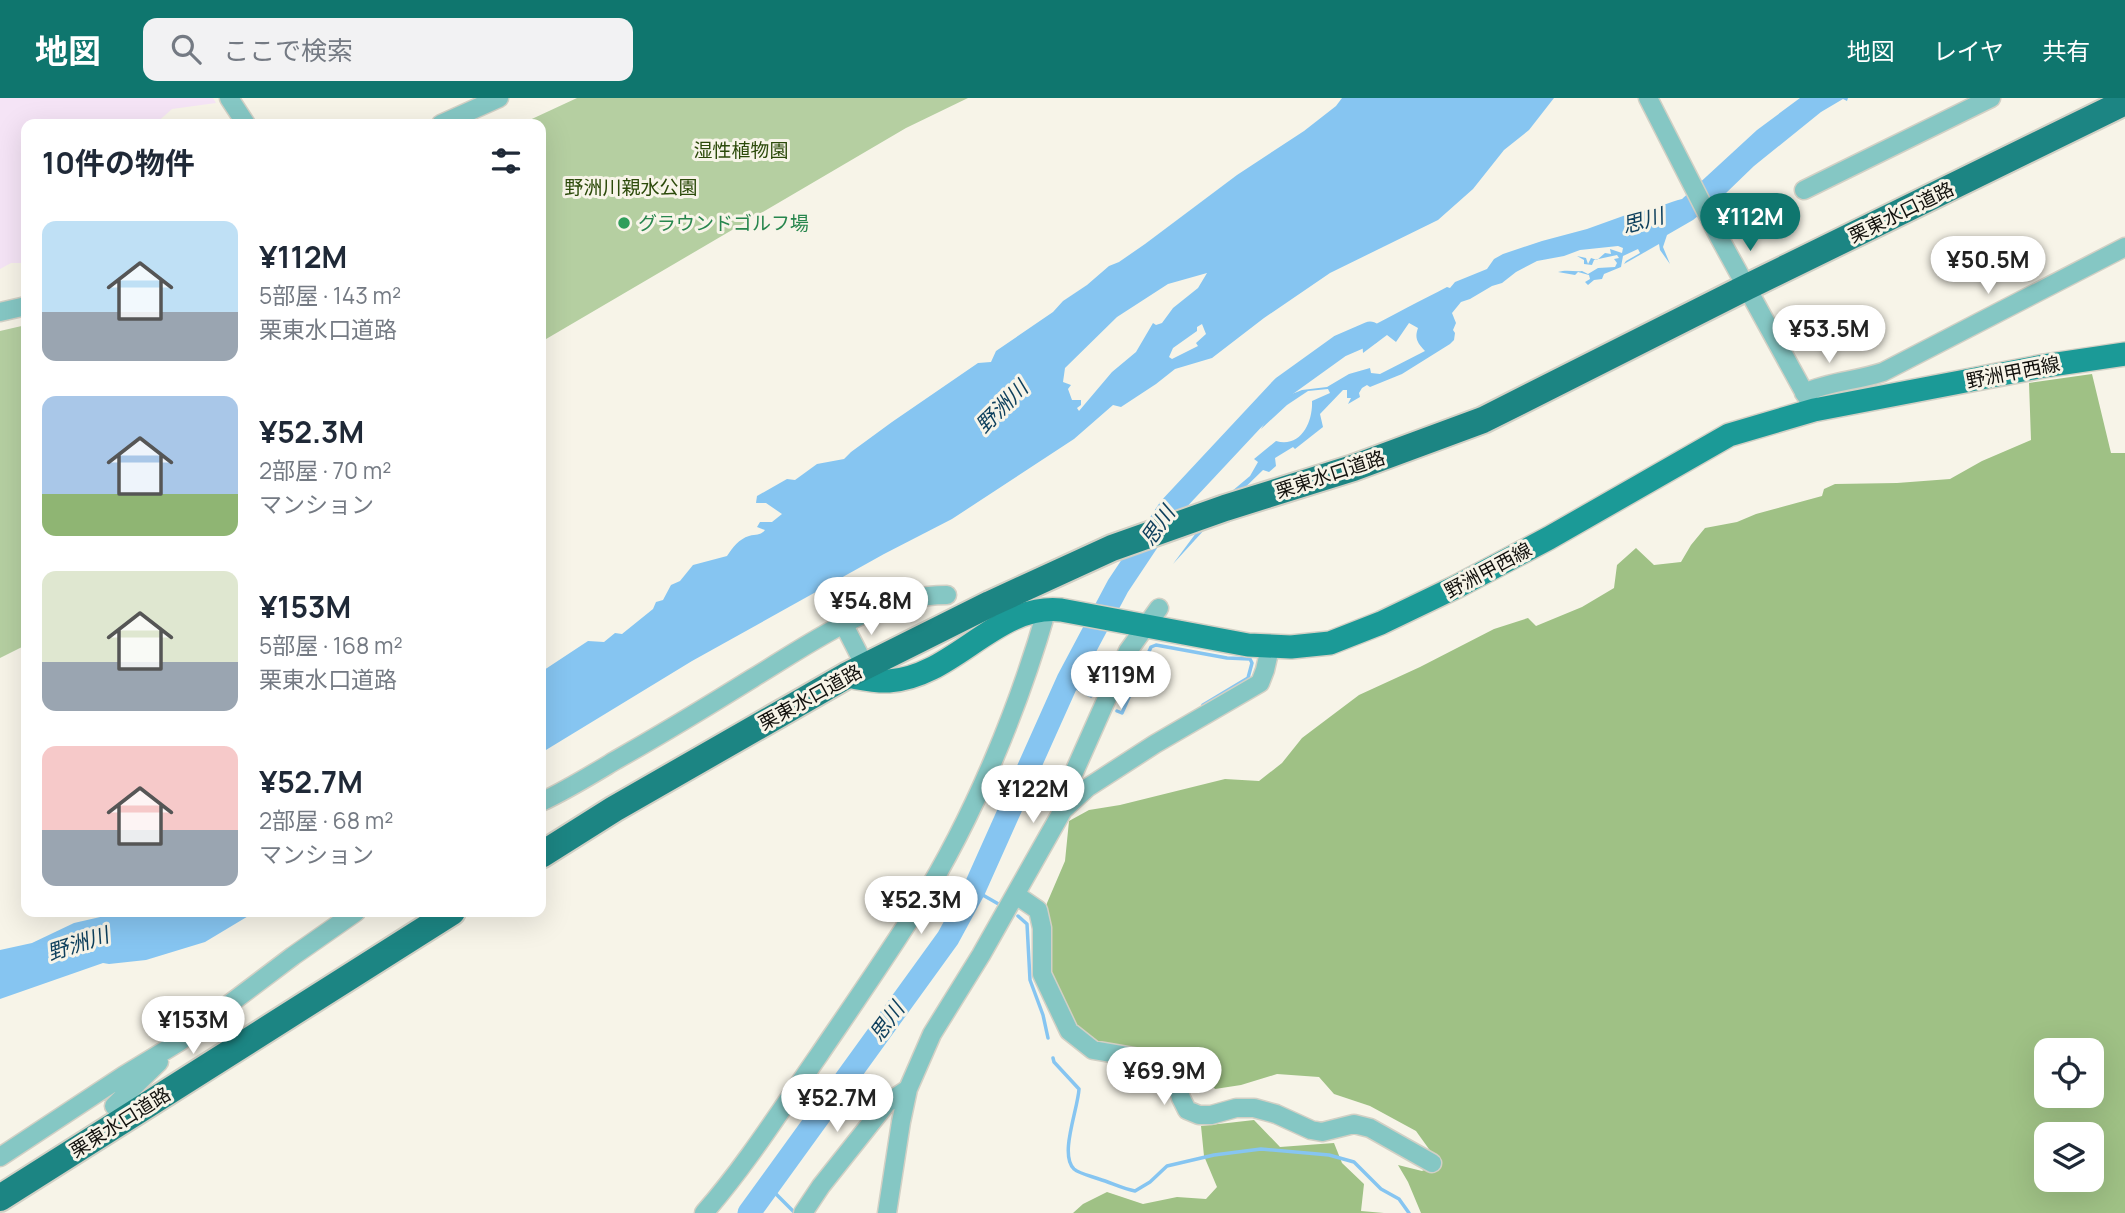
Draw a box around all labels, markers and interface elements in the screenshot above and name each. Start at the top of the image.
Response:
search box [143,18,633,81]
text: 地図 [35,28,101,73]
icon: search [167,30,205,68]
text: ここで検索 [223,32,353,68]
text: 地図 [1847,34,1895,67]
text: レイヤ [1933,34,2004,67]
text: 共有 [2042,34,2090,67]
park label: 湿性植物園 [693,137,789,163]
text: 10件の物件 [42,142,195,183]
icon: filters [487,142,525,180]
park label: 野洲川親水公園 [564,174,698,200]
street label: 栗東水口道路 [1844,175,1958,249]
pin: ¥112M [1701,194,1799,253]
text: ¥112M [1716,200,1784,232]
water label: 思川 [1619,201,1669,239]
place label: グラウンドゴルフ場 [638,210,809,236]
marker: グラウンドゴルフ場 [616,215,632,231]
text: ¥112M [259,236,347,277]
pin: ¥50.5M [1931,236,2045,296]
text: ¥50.5M [1947,243,2029,275]
icon: home [98,249,182,333]
text: 5部屋 · 143 m² [259,279,401,311]
pin: ¥53.5M [1772,306,1886,365]
text: ¥53.5M [1788,312,1870,344]
text: 栗東水口道路 [259,313,397,345]
street label: 野洲甲西線 [1964,350,2062,394]
water label: 野洲川 [969,373,1035,438]
text: ¥52.3M [259,411,364,452]
icon: home [98,424,182,508]
street label: 栗東水口道路 [1272,444,1388,504]
text: 2部屋 · 70 m² [259,454,391,486]
text: マンション [259,488,374,520]
water label: 思川 [1134,499,1182,551]
street label: 野洲甲西線 [1440,536,1536,604]
pin: ¥54.8M [814,578,928,637]
text: ¥54.8M [830,584,912,616]
text: ¥153M [259,586,351,627]
icon: home [98,599,182,683]
text: 5部屋 · 168 m² [259,629,403,661]
pin: ¥119M [1072,652,1170,711]
street label: 栗東水口道路 [754,658,866,736]
text: ¥119M [1087,658,1155,690]
text: 栗東水口道路 [259,663,397,695]
text: ¥52.7M [259,761,363,802]
pin: ¥122M [984,766,1082,825]
text: ¥122M [997,772,1069,804]
icon: home [98,774,182,858]
text: 2部屋 · 68 m² [259,804,393,836]
text: マンション [259,838,374,870]
pin: ¥52.3M [864,876,978,936]
text: ¥52.3M [881,883,961,915]
water label: 野洲川 [43,919,114,966]
water label: 思川 [863,995,911,1047]
pin: ¥153M [144,996,242,1056]
text: ¥153M [158,1003,228,1035]
map controls [2034,1038,2104,1192]
button: locate [2034,1038,2104,1108]
pin: ¥69.9M [1107,1048,1221,1107]
text: ¥69.9M [1123,1054,1205,1086]
pin: ¥52.7M [780,1074,894,1134]
street label: 栗東水口道路 [65,1081,175,1163]
text: ¥52.7M [797,1081,877,1113]
button: layers [2034,1122,2104,1192]

